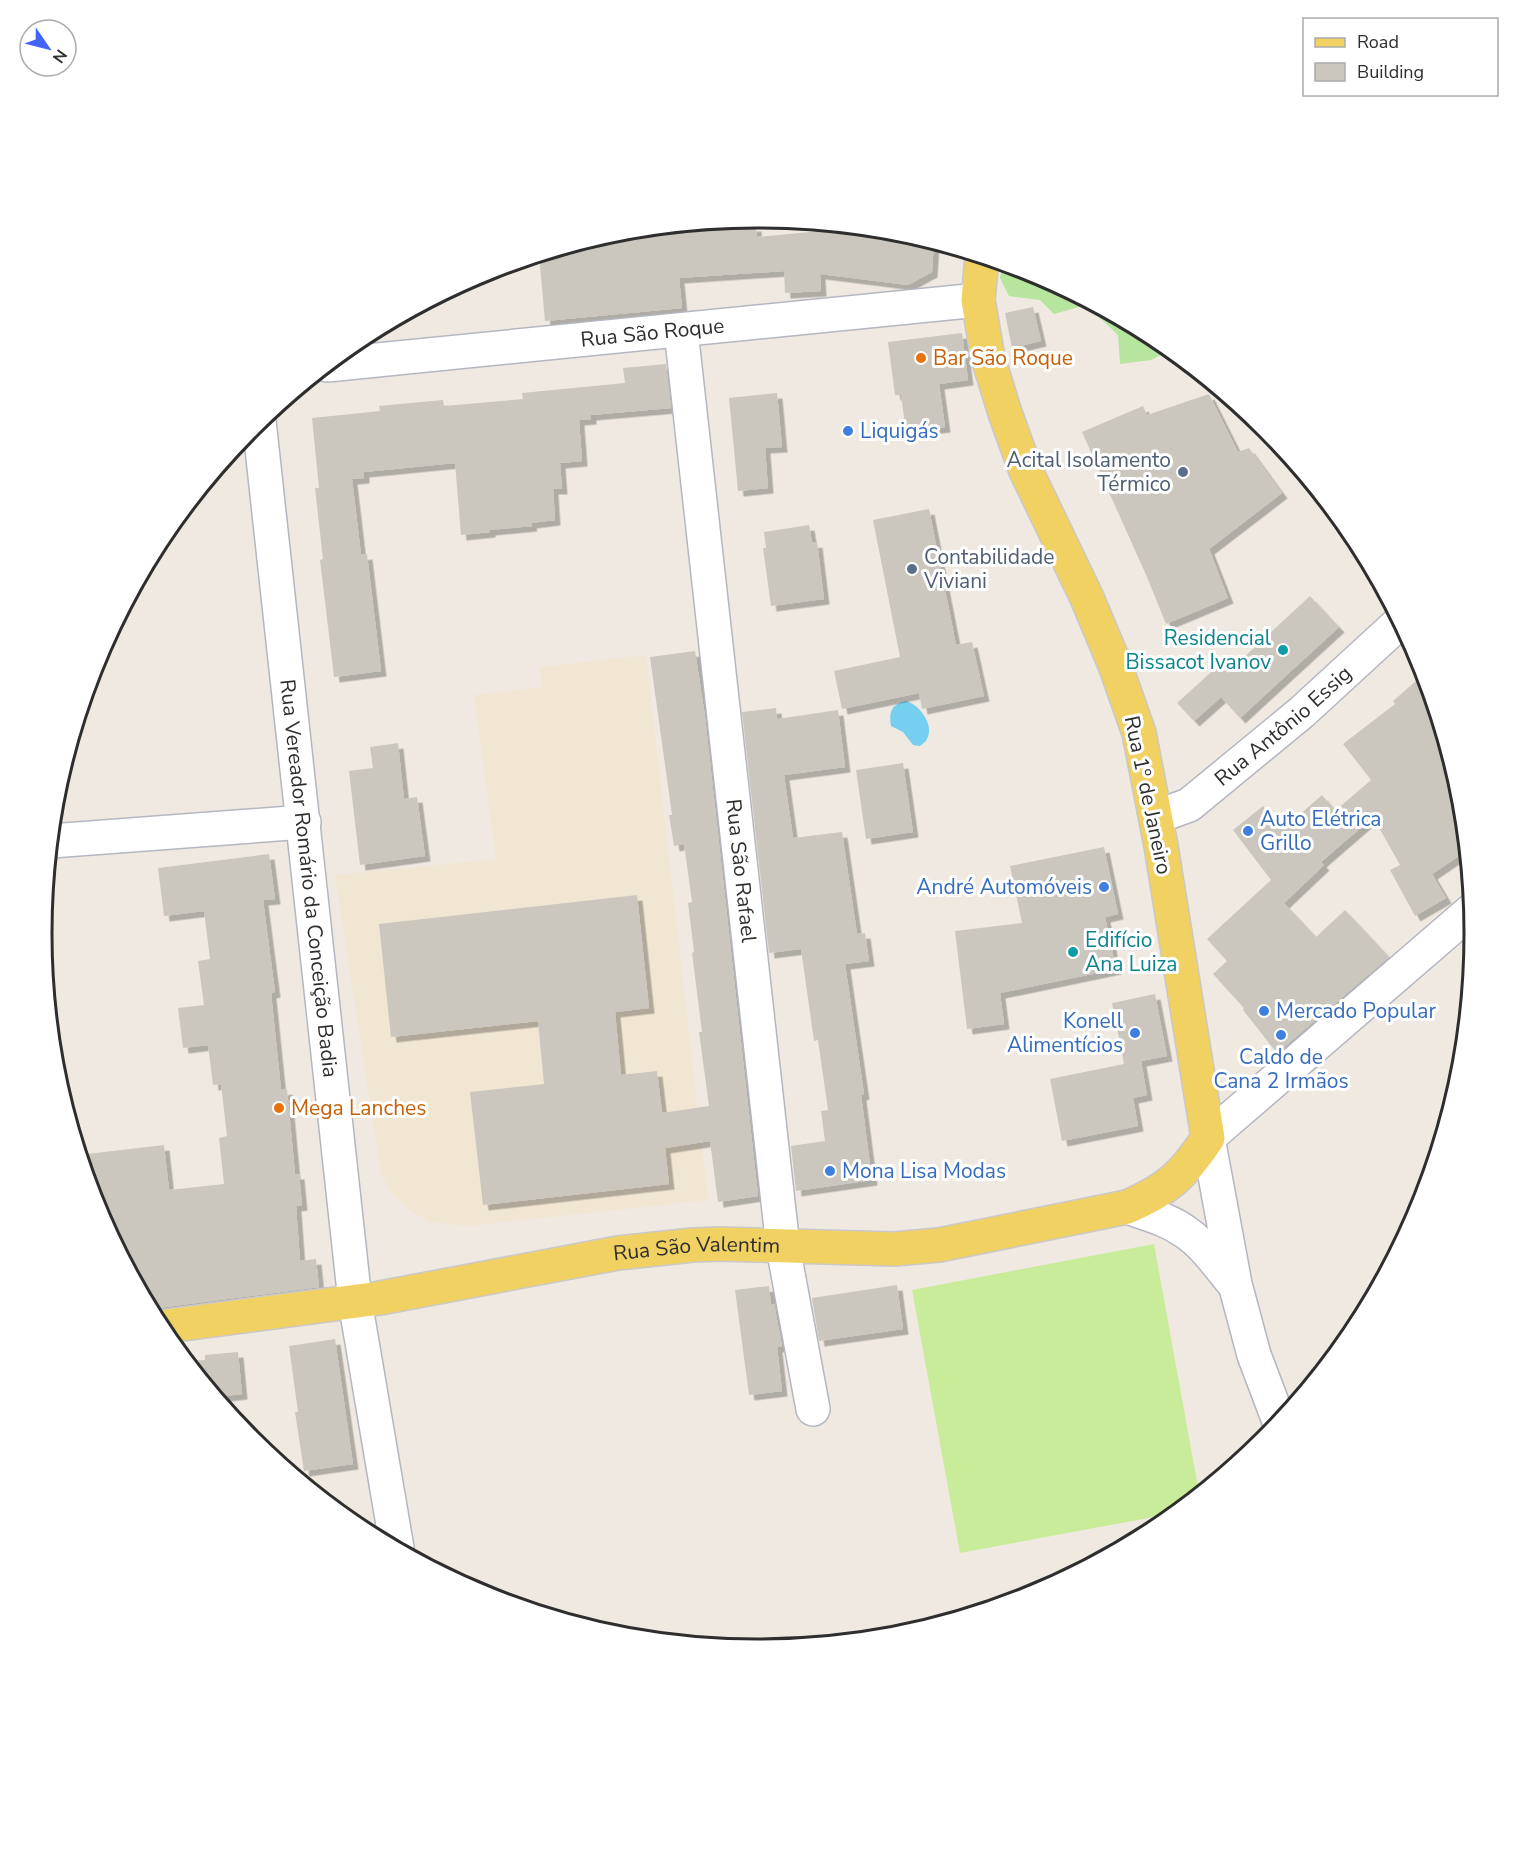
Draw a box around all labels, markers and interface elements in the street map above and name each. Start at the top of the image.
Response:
north arrow [18,18,78,78]
legend [1303,18,1498,96]
text: Road [1357,30,1399,54]
text: N [47,45,72,67]
text: Building [1357,60,1424,84]
street label: Rua São Roque [579,311,726,354]
place label: Bar São Roque [933,344,1073,372]
marker: Bar São Roque [914,351,928,365]
place label: Liquigás [860,417,939,445]
marker: Liquigás [841,424,855,438]
place label: Acital Isolamento Térmico [1007,446,1171,498]
marker: Acital Isolamento Térmico [1176,465,1190,479]
place label: Contabilidade Viviani [923,543,1054,595]
marker: Contabilidade Viviani [905,562,919,576]
place label: Residencial Bissacot Ivanov [1125,624,1272,676]
marker: Residencial Bissacot Ivanov [1276,643,1290,657]
street label: Rua Antônio Essig [1209,659,1358,792]
street label: Rua Vereador Romário da Conceição Badia [273,678,345,1079]
street label: Rua 1º de Janeiro [1118,713,1178,877]
street label: Rua São Rafael [719,797,763,945]
place label: Auto Elétrica Grillo [1260,805,1381,857]
marker: Auto Elétrica Grillo [1241,824,1255,838]
place label: André Automóveis [916,873,1092,901]
marker: André Automóveis [1097,880,1111,894]
place label: Edifício Ana Luiza [1085,926,1177,978]
marker: Edifício Ana Luiza [1066,945,1080,959]
place label: Mercado Popular [1276,997,1436,1025]
marker: Mercado Popular [1257,1004,1271,1018]
place label: Konell Alimentícios [1007,1007,1124,1059]
marker: Konell Alimentícios [1128,1026,1142,1040]
marker: Caldo de Cana 2 Irmãos [1274,1028,1288,1042]
place label: Caldo de Cana 2 Irmãos [1213,1043,1349,1095]
place label: Mega Lanches [291,1094,426,1122]
marker: Mega Lanches [272,1101,286,1115]
place label: Mona Lisa Modas [842,1157,1006,1185]
marker: Mona Lisa Modas [823,1164,837,1178]
street label: Rua São Valentim [612,1230,781,1267]

